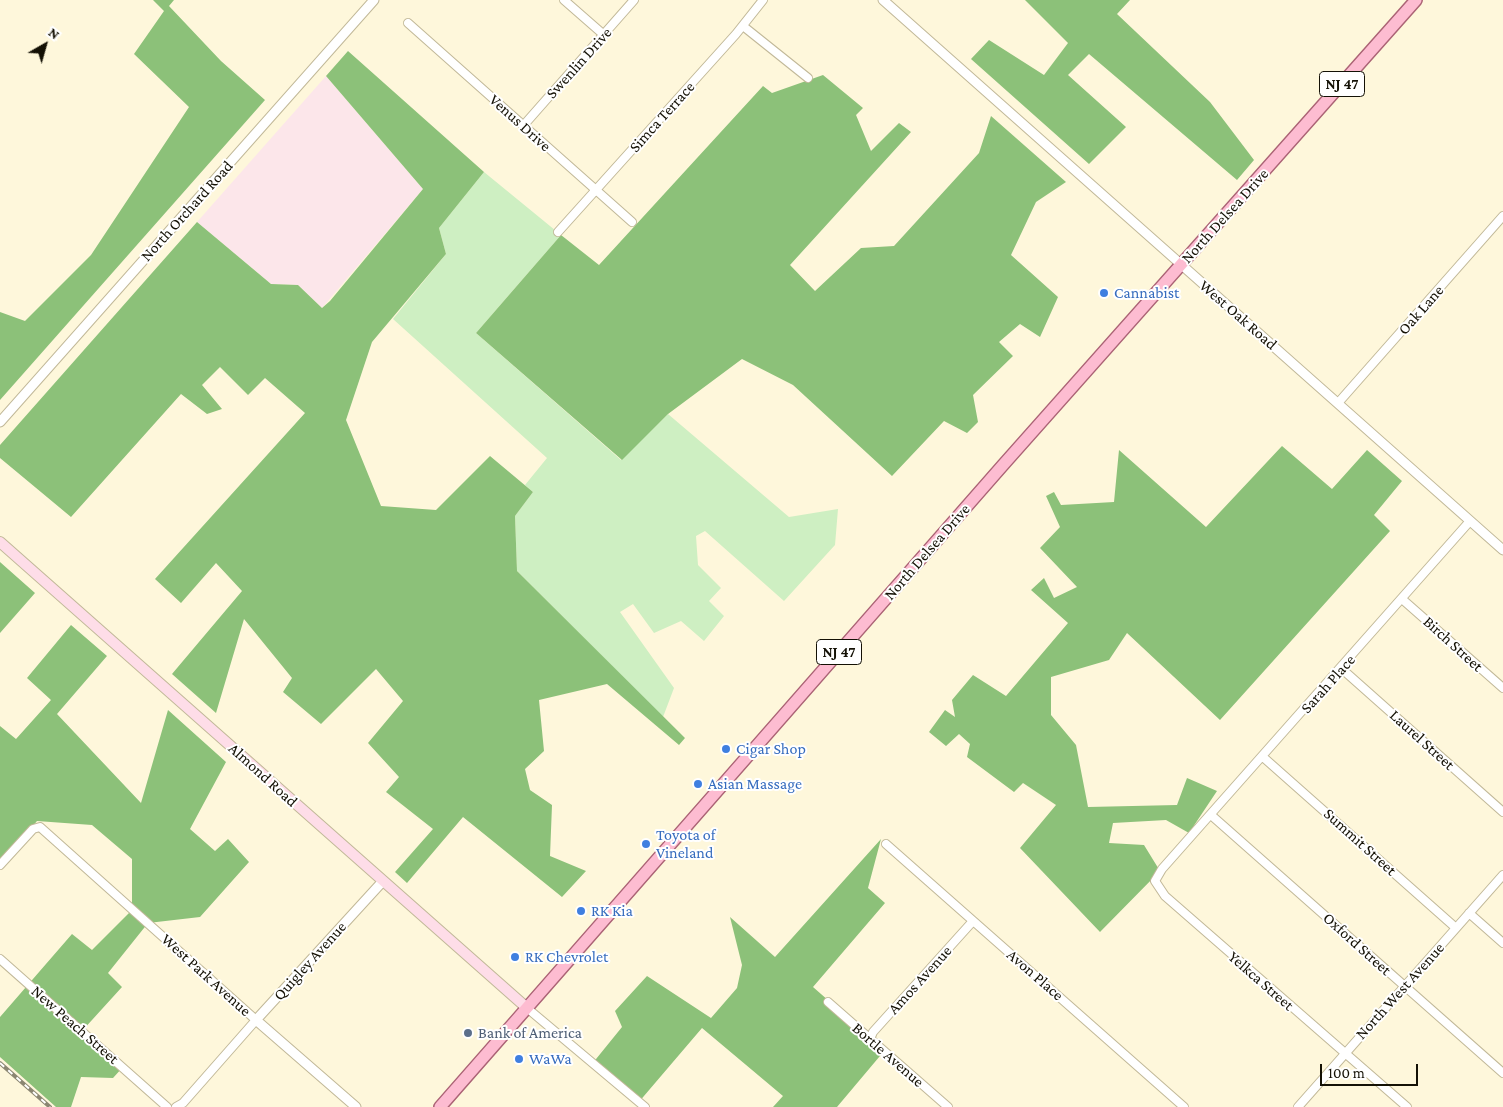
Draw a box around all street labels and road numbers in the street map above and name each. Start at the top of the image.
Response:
street label: Swenlin Drive [542,23,616,103]
road number: NJ 47 [1320,72,1364,96]
street label: Simca Terrace [625,78,699,156]
street label: Venus Drive [485,90,555,156]
street label: North Orchard Road [137,157,237,265]
street label: North Delsea Drive [1177,164,1273,268]
street label: West Oak Road [1195,276,1281,354]
street label: Oak Lane [1394,281,1448,339]
street label: North Delsea Drive [880,500,974,604]
street label: Birch Street [1419,612,1487,676]
road number: NJ 47 [816,640,862,664]
street label: Sarah Place [1297,651,1359,717]
street label: Laurel Street [1386,706,1458,774]
street label: Almond Road [224,739,302,811]
street label: Summit Street [1320,804,1400,880]
street label: Oxford Street [1319,908,1395,980]
street label: Quigley Avenue [269,917,351,1005]
street label: West Park Avenue [157,930,255,1020]
street label: North West Avenue [1351,939,1449,1043]
street label: Amos Avenue [884,942,956,1018]
street label: Avon Place [1003,945,1067,1005]
street label: Yelkca Street [1224,947,1298,1015]
street label: New Peach Street [27,982,123,1068]
street label: Bortle Avenue [848,1019,928,1091]

